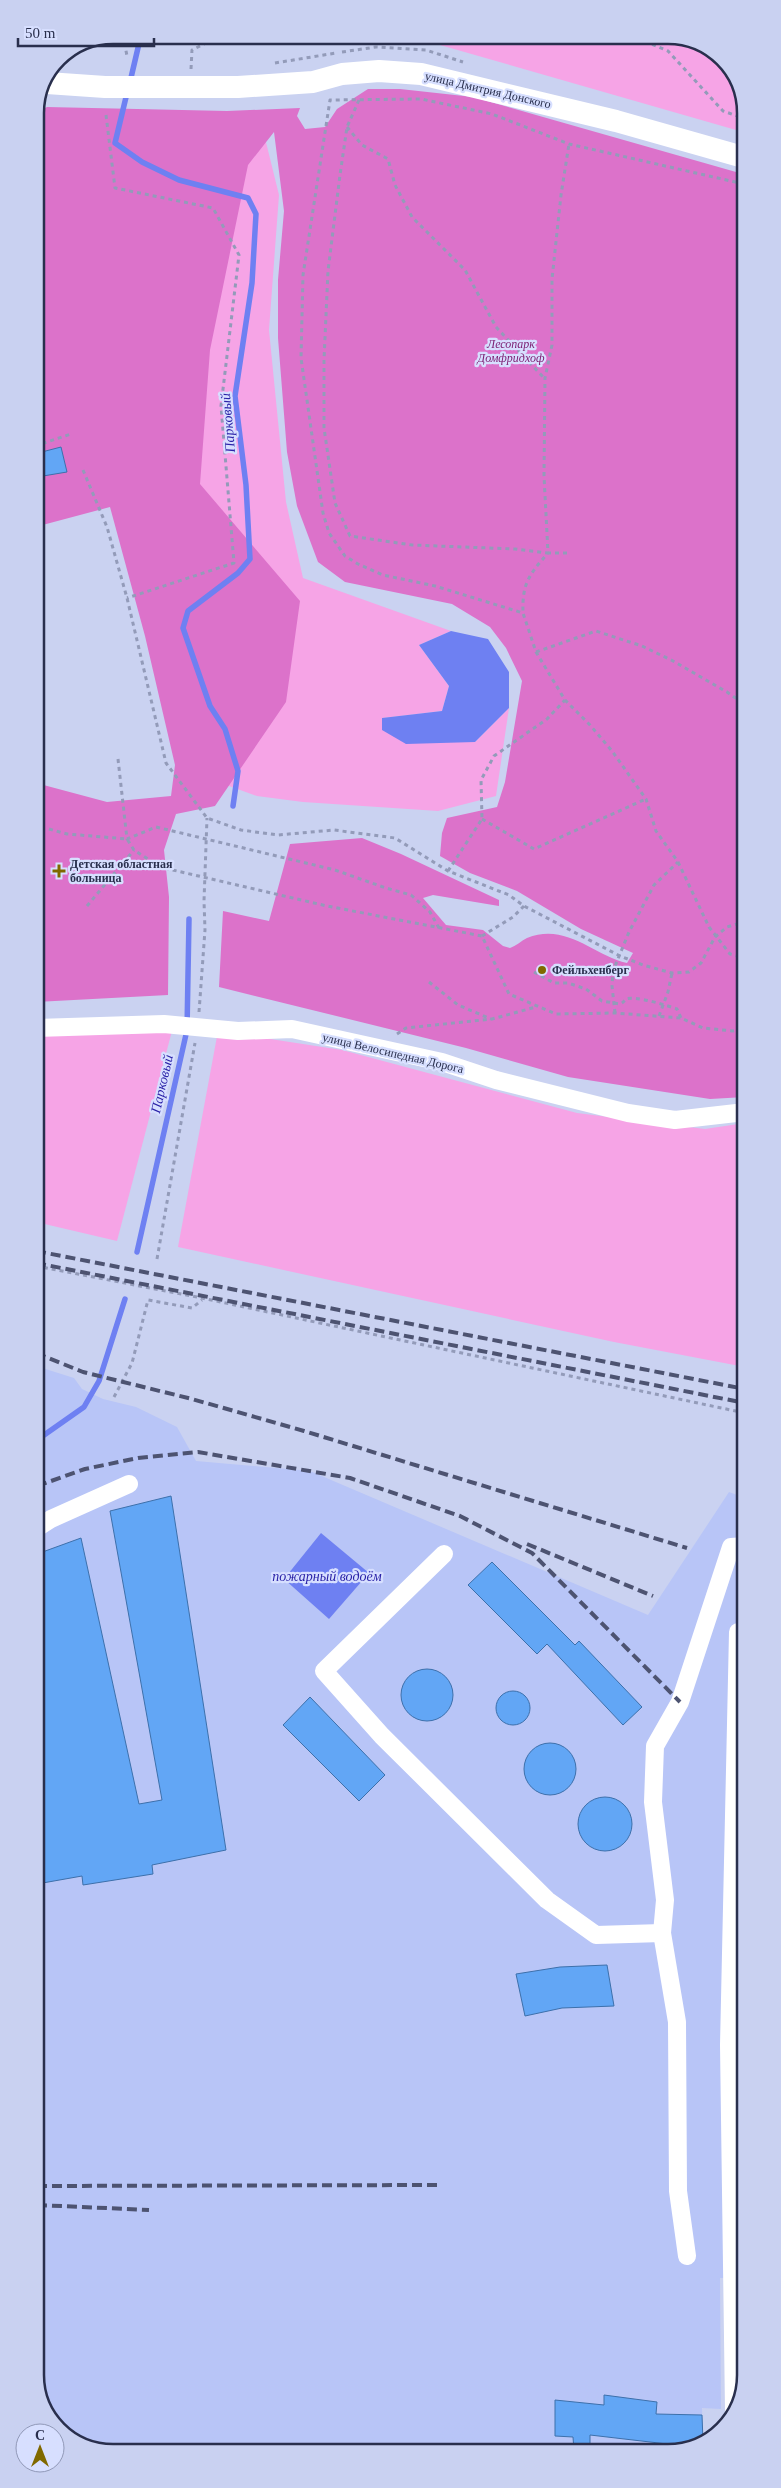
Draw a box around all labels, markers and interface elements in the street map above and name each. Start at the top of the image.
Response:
scale bar [18,15,154,47]
text: 50 m [25,25,56,41]
street label: улица Дмитрия Донского [424,69,552,111]
park label: Лесопарк Домфридхоф [477,337,545,365]
water label: Парковый [218,393,238,454]
place label: Детская областная больница [70,857,173,885]
marker: Детская областная больница [52,864,66,878]
place label: Фейльхенберг [552,963,629,977]
marker: Фейльхенберг [536,964,548,976]
street label: улица Велосипедная Дорога [321,1030,466,1076]
water label: Парковый [148,1053,176,1116]
water label: пожарный водоём [272,1569,382,1584]
north arrow [15,2423,65,2473]
text: С [35,2428,45,2443]

